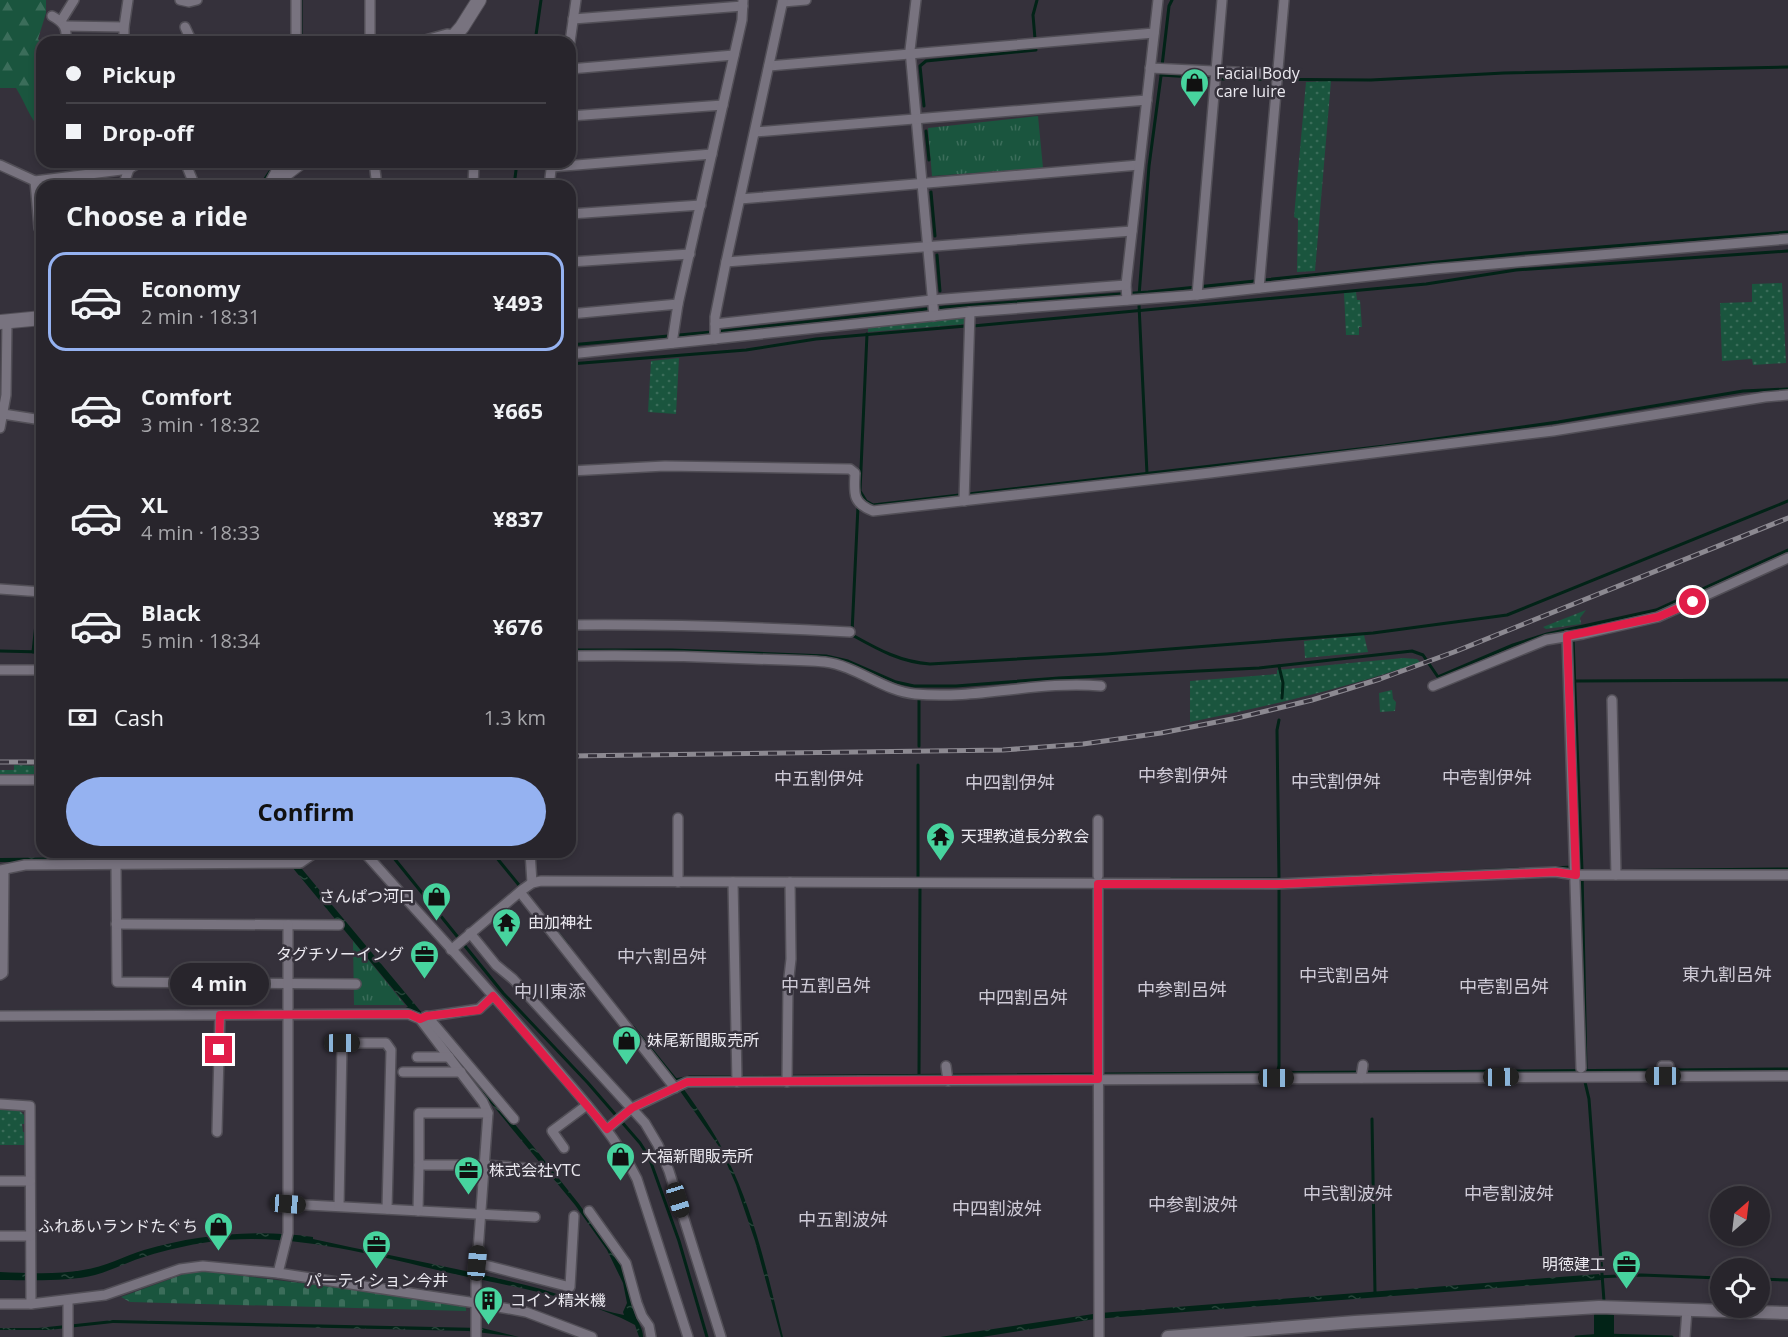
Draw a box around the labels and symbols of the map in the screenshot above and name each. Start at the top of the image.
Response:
place label: Facial Body care luire [1216,62,1301,102]
shop icon: Facial Body care luire [1179,66,1211,108]
route start [1679,588,1706,615]
district label: 中参割伊舛 [1138,763,1228,787]
district label: 中壱割伊舛 [1442,765,1532,789]
district label: 中五割伊舛 [774,766,864,790]
district label: 中弐割伊舛 [1291,769,1381,793]
district label: 中四割伊舛 [965,770,1055,794]
temple icon: 天理教道長分教会 [924,820,956,862]
place label: 天理教道長分教会 [961,825,1089,847]
shop icon: さんぱつ河口 [420,880,452,922]
place label: さんぱつ河口 [319,885,415,907]
temple icon: 由加神社 [491,906,523,948]
place label: 由加神社 [528,911,592,933]
office icon: タグチソーイング [409,938,441,980]
place label: タグチソーイング [276,943,404,965]
district label: 中六割呂舛 [617,944,707,968]
district label: 東九割呂舛 [1682,962,1772,986]
callout: 4 min [170,963,268,1005]
district label: 中弐割呂舛 [1299,963,1389,987]
district label: 中五割呂舛 [781,973,871,997]
district label: 中壱割呂舛 [1459,974,1549,998]
district label: 中参割呂舛 [1137,977,1227,1001]
district label: 中川東添 [514,979,586,1003]
district label: 中四割呂舛 [978,985,1068,1009]
shop icon: 妹尾新聞販売所 [610,1024,642,1066]
place label: 妹尾新聞販売所 [647,1029,759,1051]
car [324,1034,360,1052]
route end [205,1036,232,1063]
car [1645,1067,1681,1085]
car [1483,1068,1519,1086]
car [1258,1069,1294,1087]
shop icon: 大福新聞販売所 [604,1140,636,1182]
place label: 大福新聞販売所 [641,1145,753,1167]
office icon: 株式会社YTC [452,1154,484,1196]
place label: 株式会社YTC [489,1159,581,1181]
car [664,1180,692,1220]
district label: 中弐割波舛 [1303,1181,1393,1205]
district label: 中壱割波舛 [1464,1181,1554,1205]
north arrow [1710,1186,1770,1246]
district label: 中参割波舛 [1148,1192,1238,1216]
car [269,1194,307,1214]
district label: 中四割波舛 [952,1196,1042,1220]
district label: 中五割波舛 [798,1207,888,1231]
shop icon: ふれあいランドたぐち [203,1210,235,1252]
place label: ふれあいランドたぐち [38,1215,198,1237]
office icon: パーティション今井 [361,1228,393,1270]
car [466,1244,488,1282]
office icon: 明徳建工 [1611,1248,1643,1290]
place label: 明徳建工 [1542,1253,1606,1275]
place label: パーティション今井 [305,1269,449,1291]
building icon: コイン精米機 [473,1284,505,1326]
place label: コイン精米機 [510,1289,606,1311]

